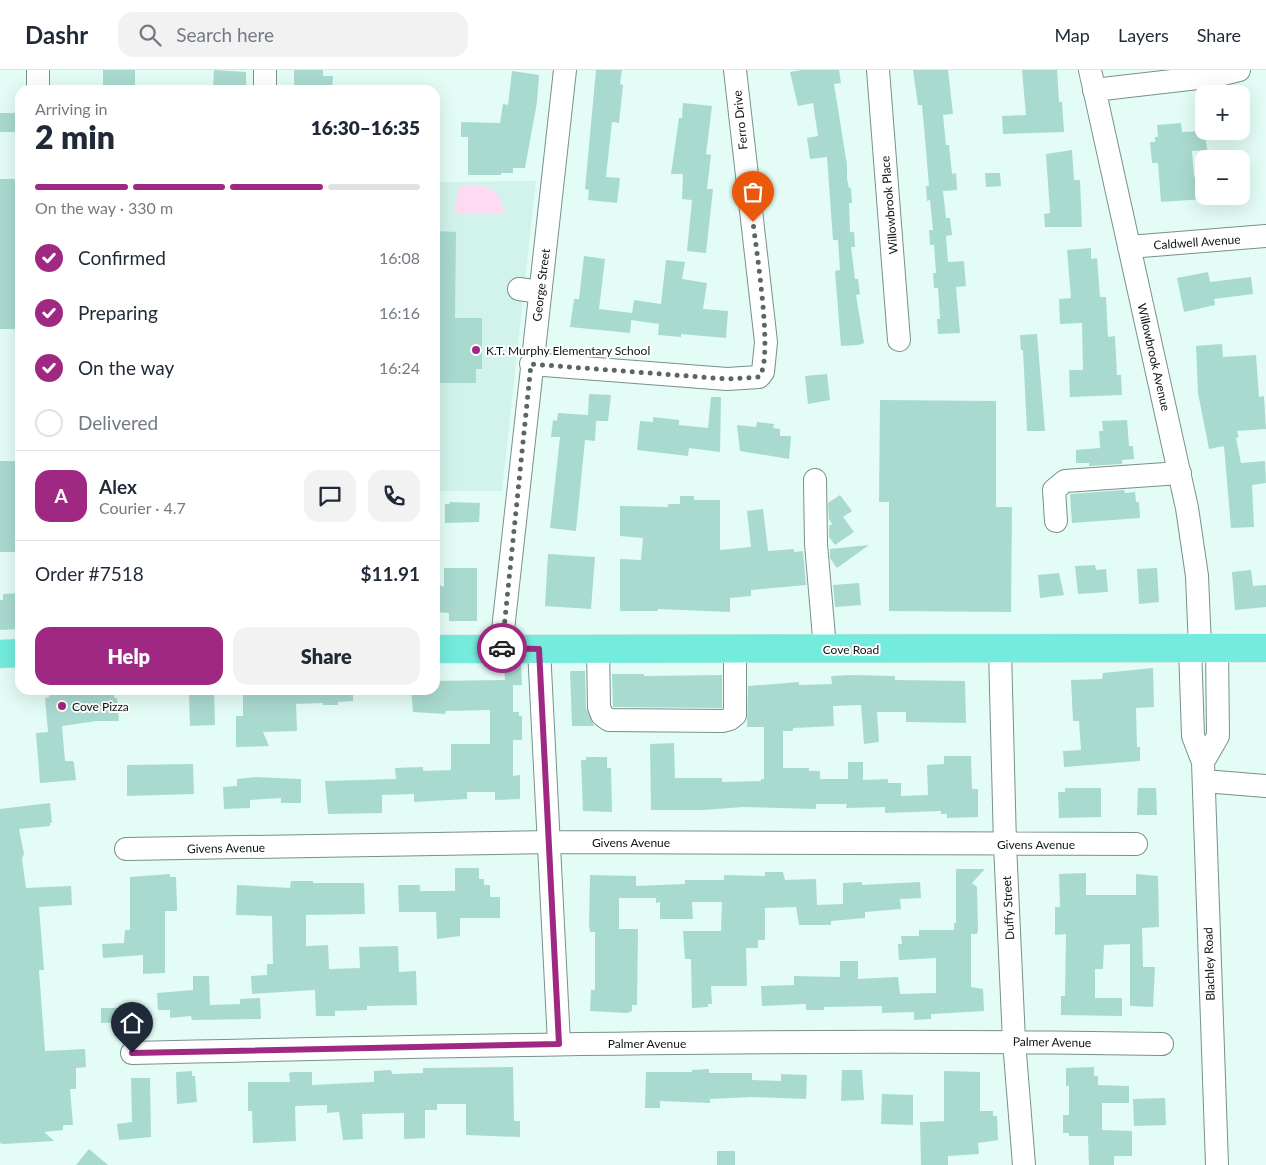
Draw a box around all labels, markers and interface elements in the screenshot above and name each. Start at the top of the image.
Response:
search box [118,12,468,57]
text: Dashr [25,20,88,49]
icon: search [136,21,164,49]
text: Search here [176,23,274,46]
text: Map [1054,24,1090,46]
text: Layers [1118,24,1169,46]
text: Share [1197,24,1241,46]
map controls [1195,85,1250,205]
button: + [1195,85,1250,140]
street label: Ferro Drive [729,90,751,150]
text: Arriving in [35,99,108,118]
text: 16:30–16:35 [311,116,420,139]
text: 2 min [35,117,115,156]
button: − [1195,150,1250,205]
street label: Willowbrook Place [877,155,901,255]
pin [732,171,774,222]
icon: bag [739,178,767,206]
text: On the way · 330 m [35,198,173,217]
street label: Caldwell Avenue [1153,231,1241,253]
icon: check [35,244,63,272]
text: Confirmed [78,246,166,269]
street label: George Street [529,247,553,322]
text: 16:08 [379,248,420,267]
icon: check [35,299,63,327]
text: Preparing [78,301,158,324]
street label: Willowbrook Avenue [1134,302,1174,412]
text: 16:16 [379,303,420,322]
place label: K.T. Murphy Elementary School [486,343,650,358]
marker: K.T. Murphy Elementary School [470,344,482,356]
icon: check [35,354,63,382]
text: On the way [78,356,174,379]
text: 16:24 [379,358,420,377]
text: Delivered [78,411,158,434]
button: chat [304,470,356,522]
button: phone [368,470,420,522]
text: Alex [99,475,137,498]
text: A [54,484,68,507]
text: Courier · 4.7 [99,498,186,517]
text: Order #7518 [35,562,144,585]
text: $11.91 [360,562,420,585]
courier [477,623,527,673]
button: Help [35,627,223,685]
button: Share [233,627,420,685]
icon: car [488,634,516,662]
street label: Cove Road [823,642,879,657]
place label: Cove Pizza [72,699,129,714]
marker: Cove Pizza [56,700,68,712]
street label: Givens Avenue [592,835,670,850]
street label: Givens Avenue [997,837,1075,852]
street label: Givens Avenue [187,840,265,856]
street label: Duffy Street [999,875,1017,940]
street label: Blachley Road [1200,927,1218,1001]
pin [111,1002,153,1053]
icon: home [118,1009,146,1037]
street label: Palmer Avenue [1013,1034,1091,1050]
street label: Palmer Avenue [608,1036,686,1051]

